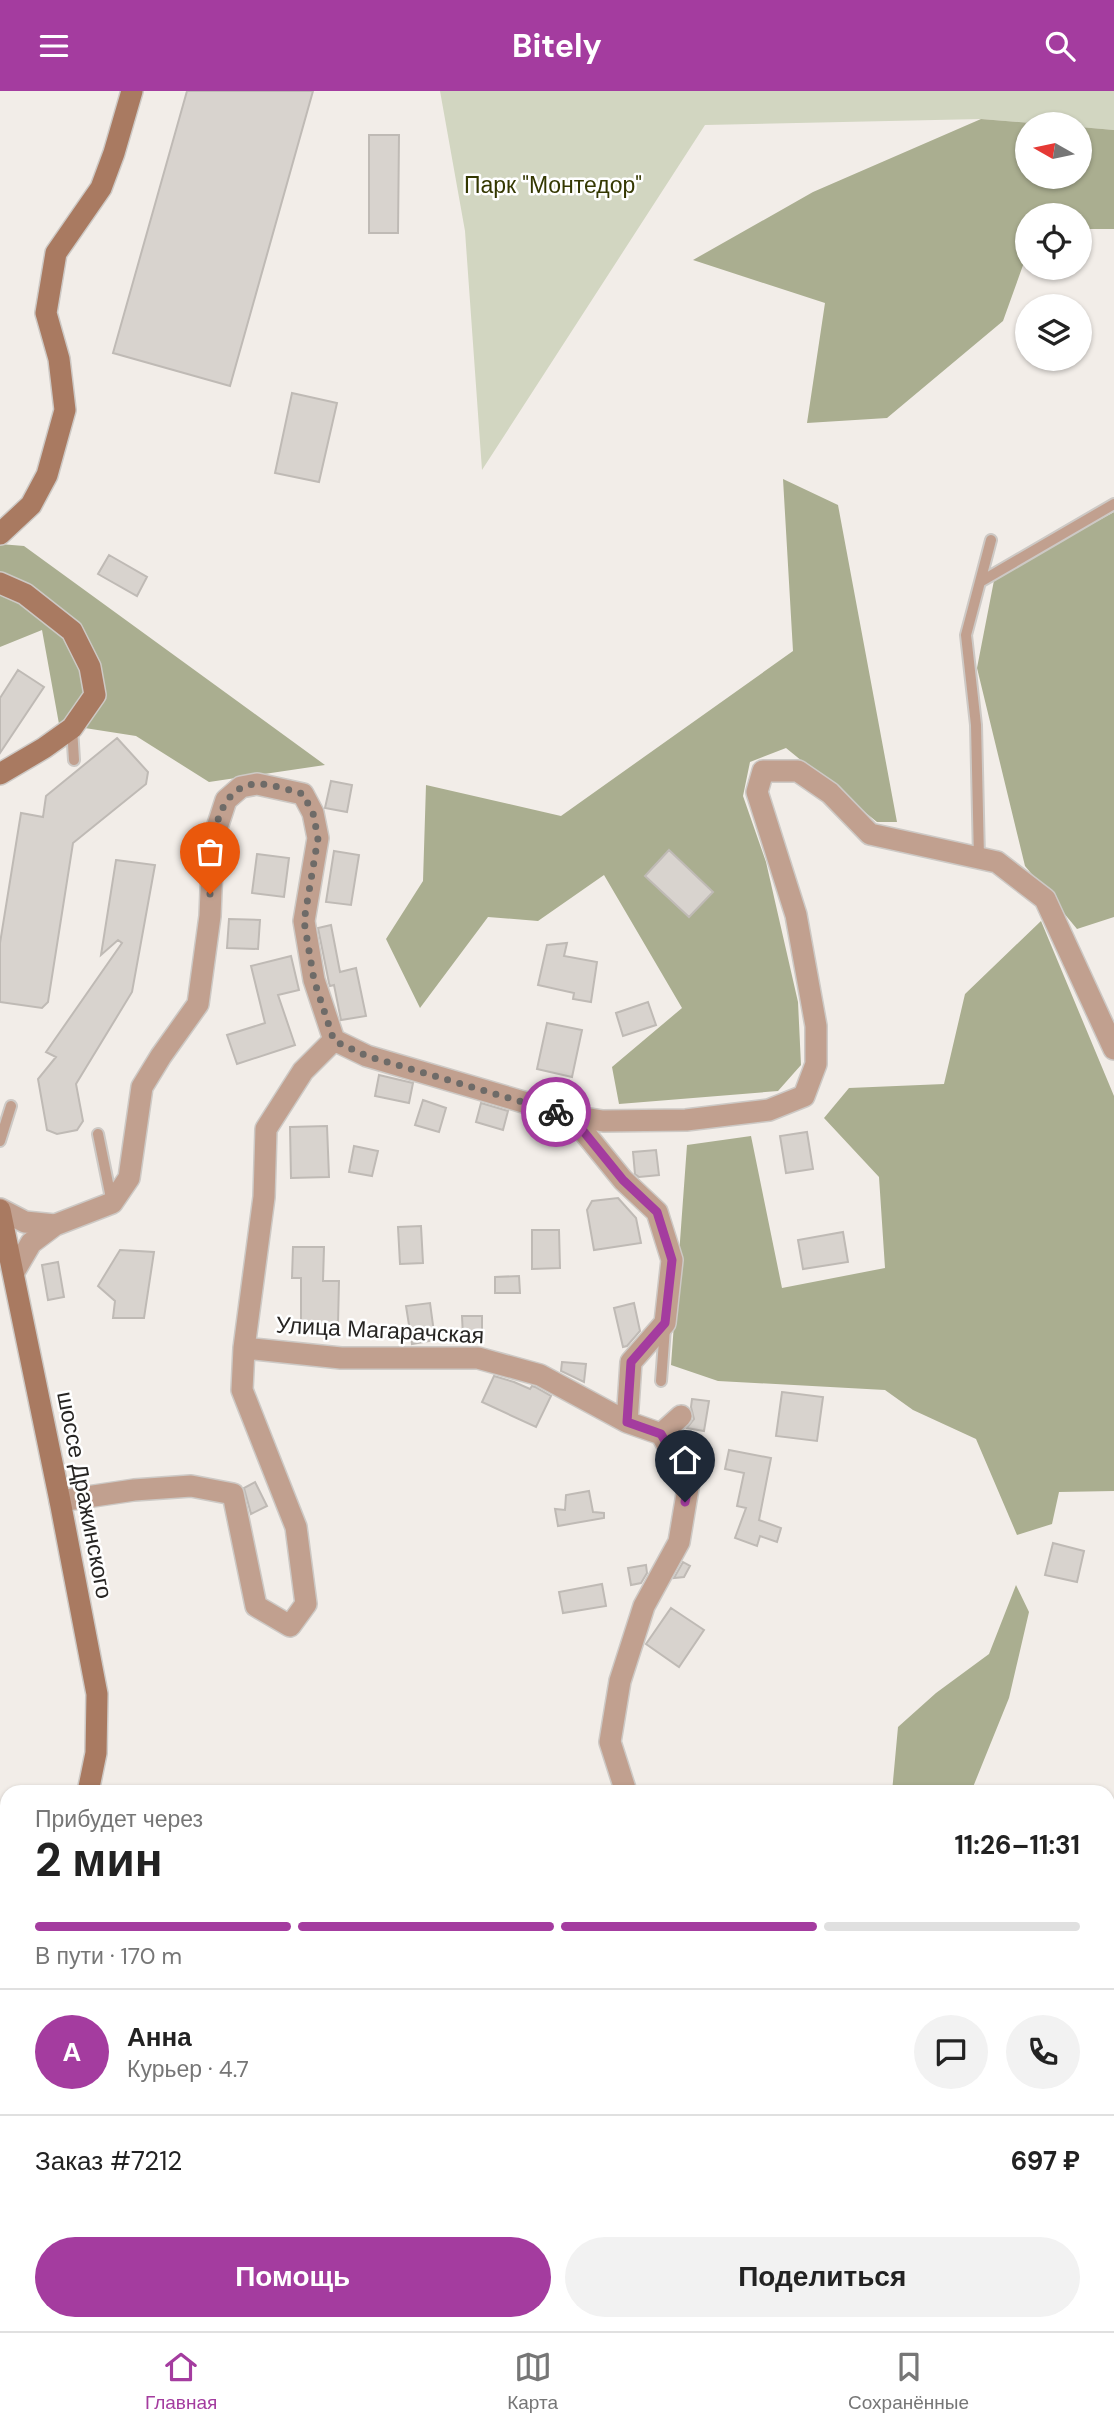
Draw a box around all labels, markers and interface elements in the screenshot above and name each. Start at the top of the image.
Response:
text: Bitely [512,25,602,67]
icon: menu [35,27,73,65]
icon: search [1041,27,1079,65]
north arrow [1015,112,1092,189]
map controls [1015,112,1092,371]
park label: Парк "Монтедор" [464,170,642,200]
button: locate [1015,203,1092,280]
button: layers [1015,294,1092,371]
pin [180,822,240,894]
icon: bag [191,833,229,871]
courier [521,1077,591,1147]
icon: bike [537,1093,575,1131]
street label: Улица Магарачская [275,1310,485,1350]
street label: шоссе Дражинского [50,1389,120,1601]
pin [655,1430,715,1502]
icon: home [666,1441,704,1479]
text: Прибудет через [35,1804,203,1834]
text: 11:26–11:31 [954,1828,1080,1862]
text: 2 мин [35,1830,162,1890]
text: В пути · 170 m [35,1941,182,1971]
button: chat [914,2015,988,2089]
button: phone [1006,2015,1080,2089]
text: Анна [127,2020,192,2054]
text: А [63,2035,81,2069]
text: Курьер · 4.7 [127,2054,249,2084]
text: Заказ #7212 [35,2144,182,2178]
text: 697 ₽ [1011,2144,1080,2178]
button: Помощь [35,2237,551,2317]
button: Поделиться [565,2237,1080,2317]
tab: Главная [145,2348,217,2415]
tab: Карта [507,2348,558,2415]
tab: Сохранённые [848,2348,969,2415]

